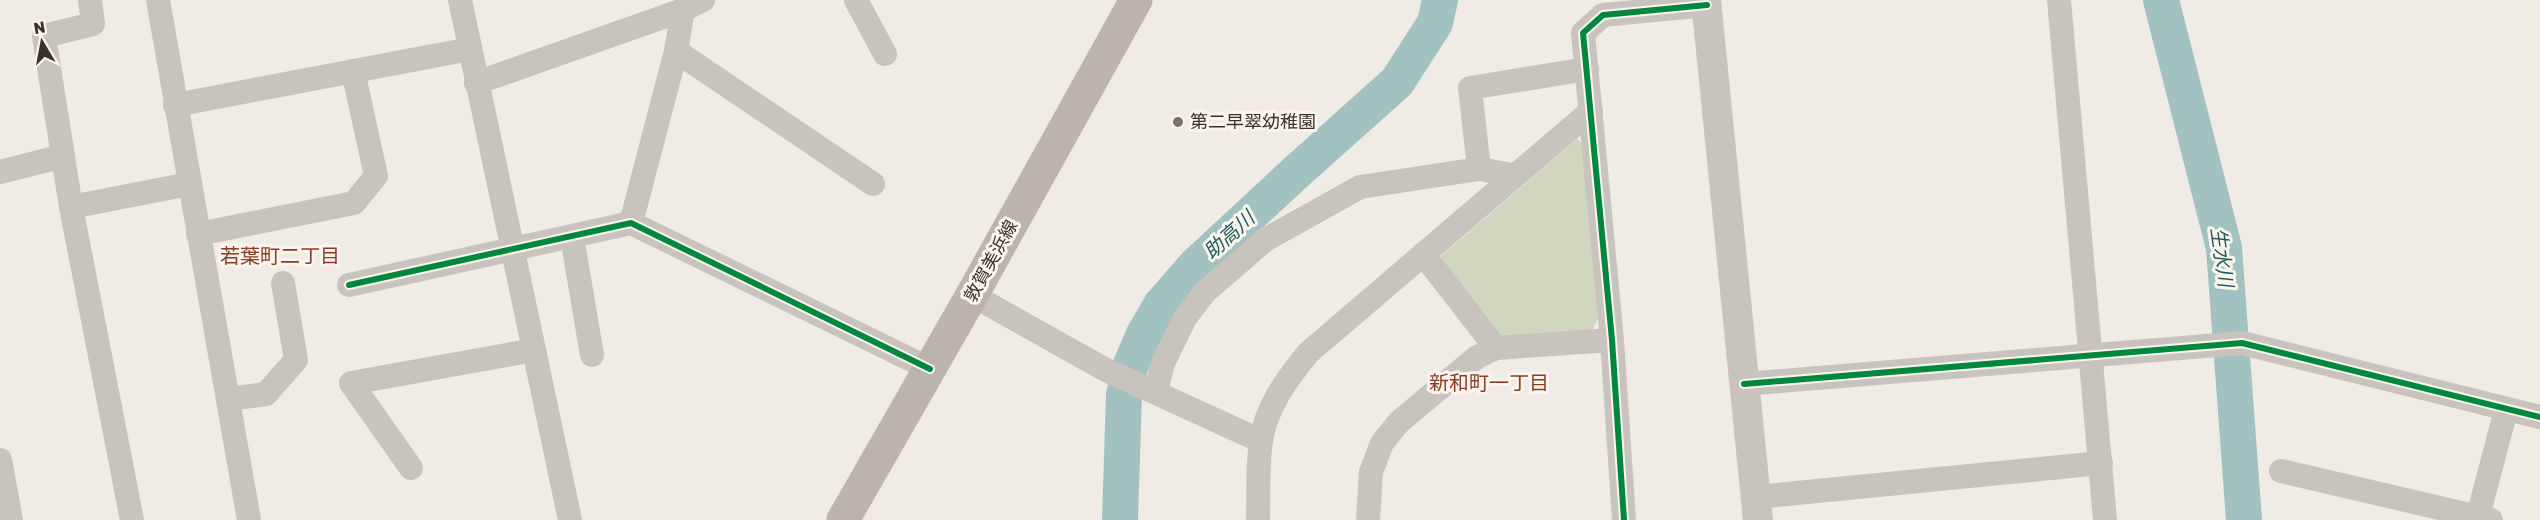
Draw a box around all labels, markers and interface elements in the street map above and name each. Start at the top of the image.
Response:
north arrow [12,12,72,72]
text: N [32,17,47,38]
place label: 第二早翠幼稚園 [1190,111,1316,133]
marker: 第二早翠幼稚園 [1171,115,1185,129]
water label: 助高川 [1199,205,1261,264]
street label: 敦賀美浜線 [960,216,1022,306]
water label: 生水川 [2206,226,2238,290]
district label: 若葉町二丁目 [220,244,340,268]
district label: 新和町一丁目 [1429,371,1549,395]

